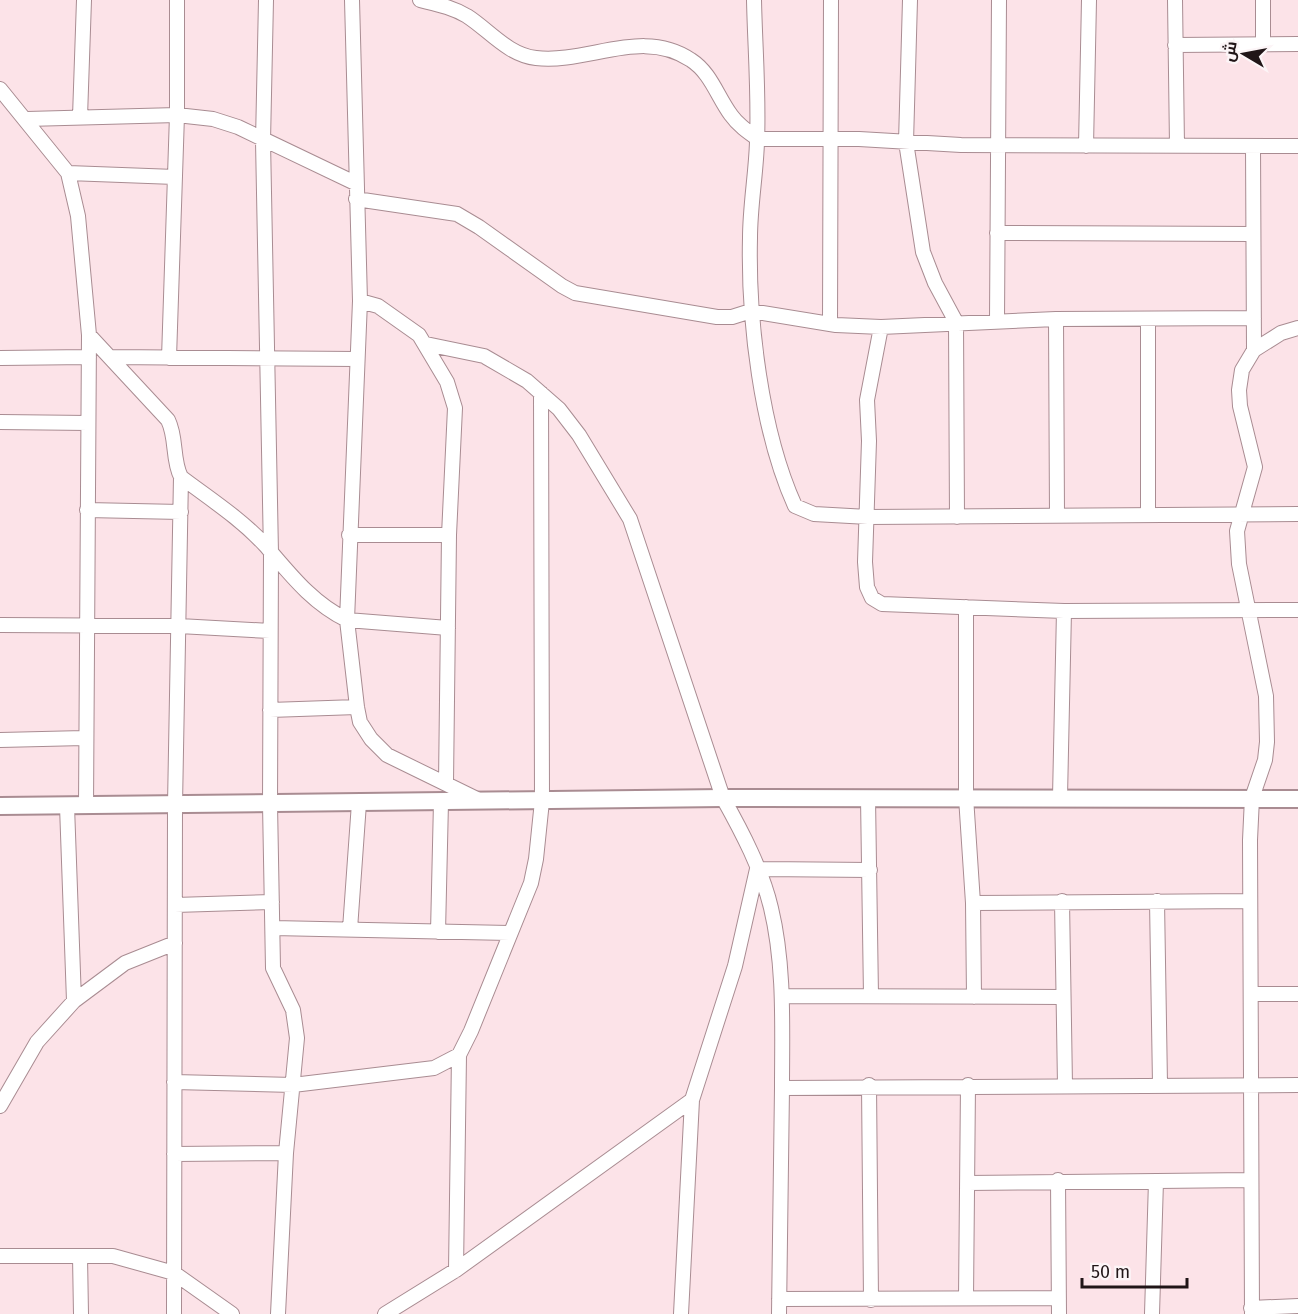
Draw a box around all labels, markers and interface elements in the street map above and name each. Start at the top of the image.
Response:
north arrow [1214,24,1274,84]
text: ش [1219,40,1241,63]
scale bar [1082,1251,1187,1289]
text: 50 m [1091,1261,1130,1283]

